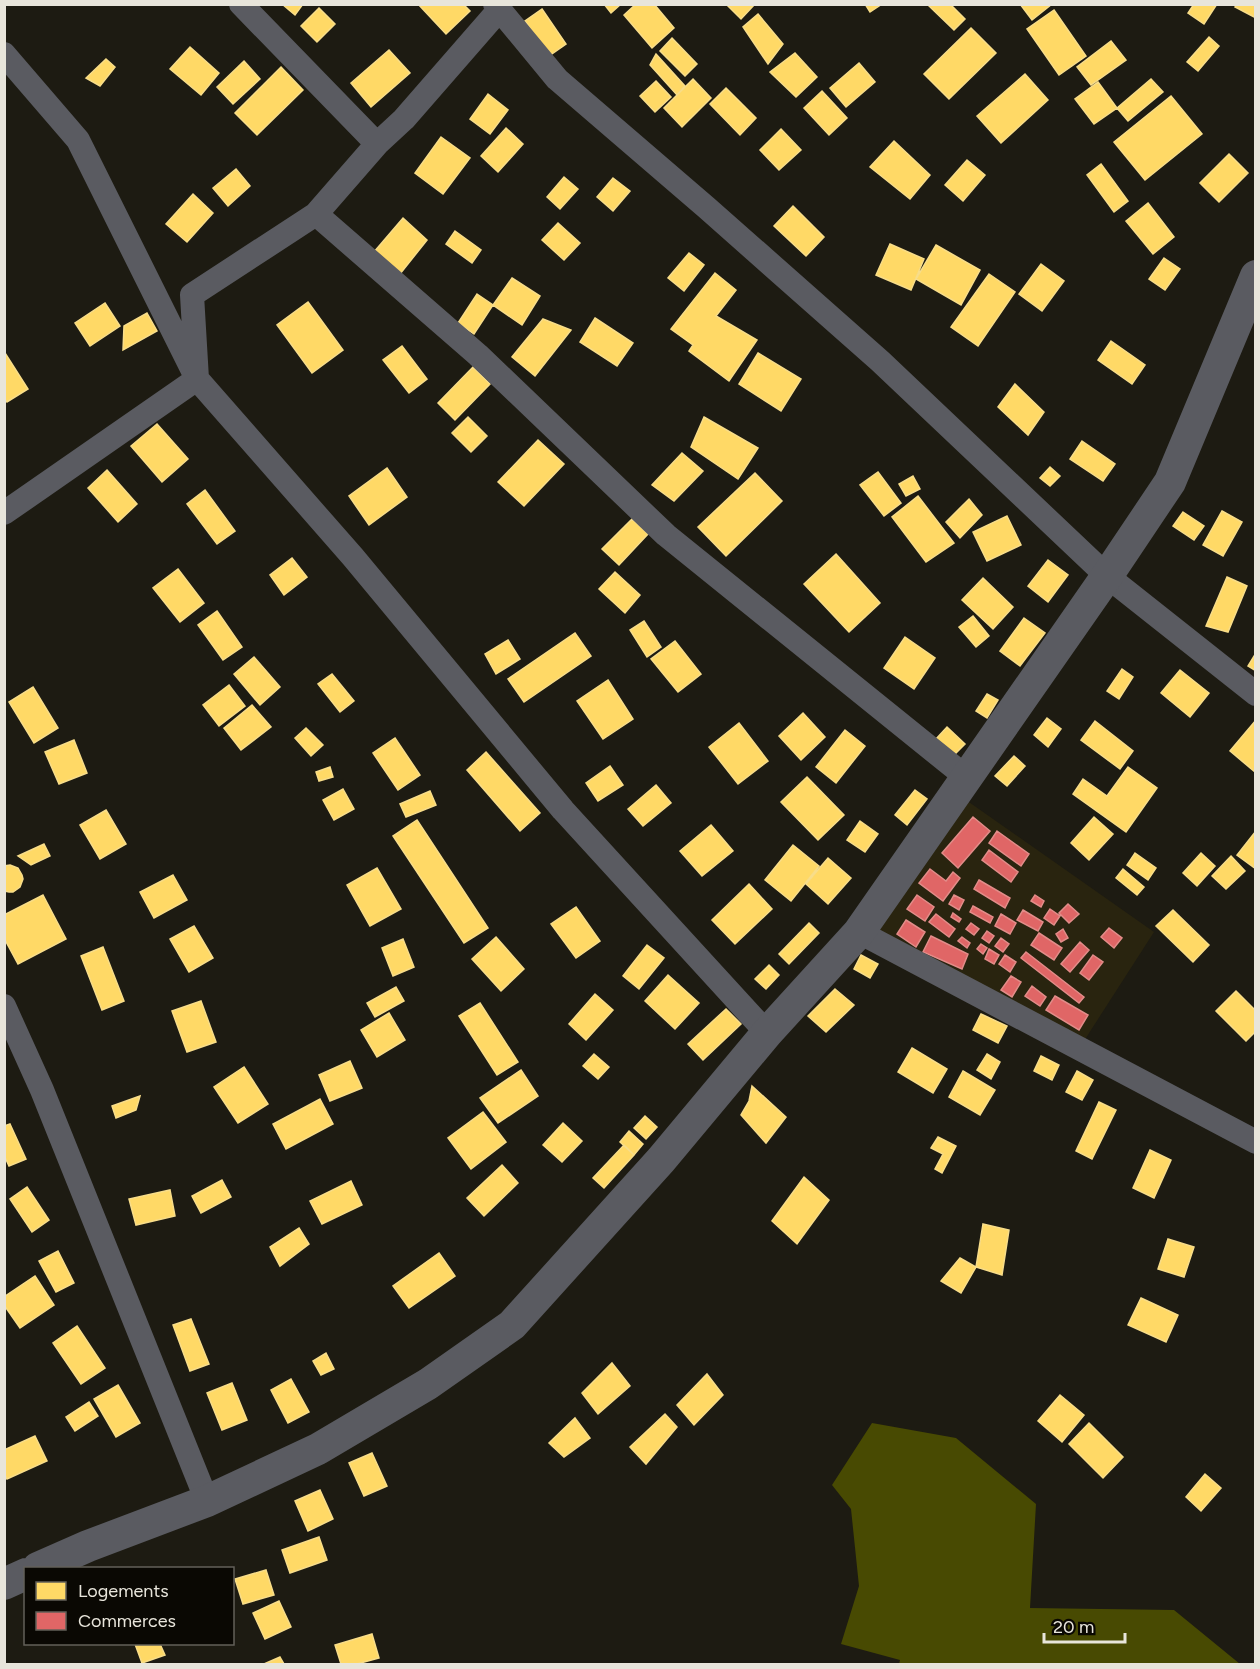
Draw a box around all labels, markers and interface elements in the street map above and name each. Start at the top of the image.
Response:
legend [24,1567,234,1645]
text: Logements [78,1580,169,1602]
scale bar [1044,1606,1125,1644]
text: Commerces [78,1610,176,1632]
text: 20 m [1053,1616,1094,1638]

